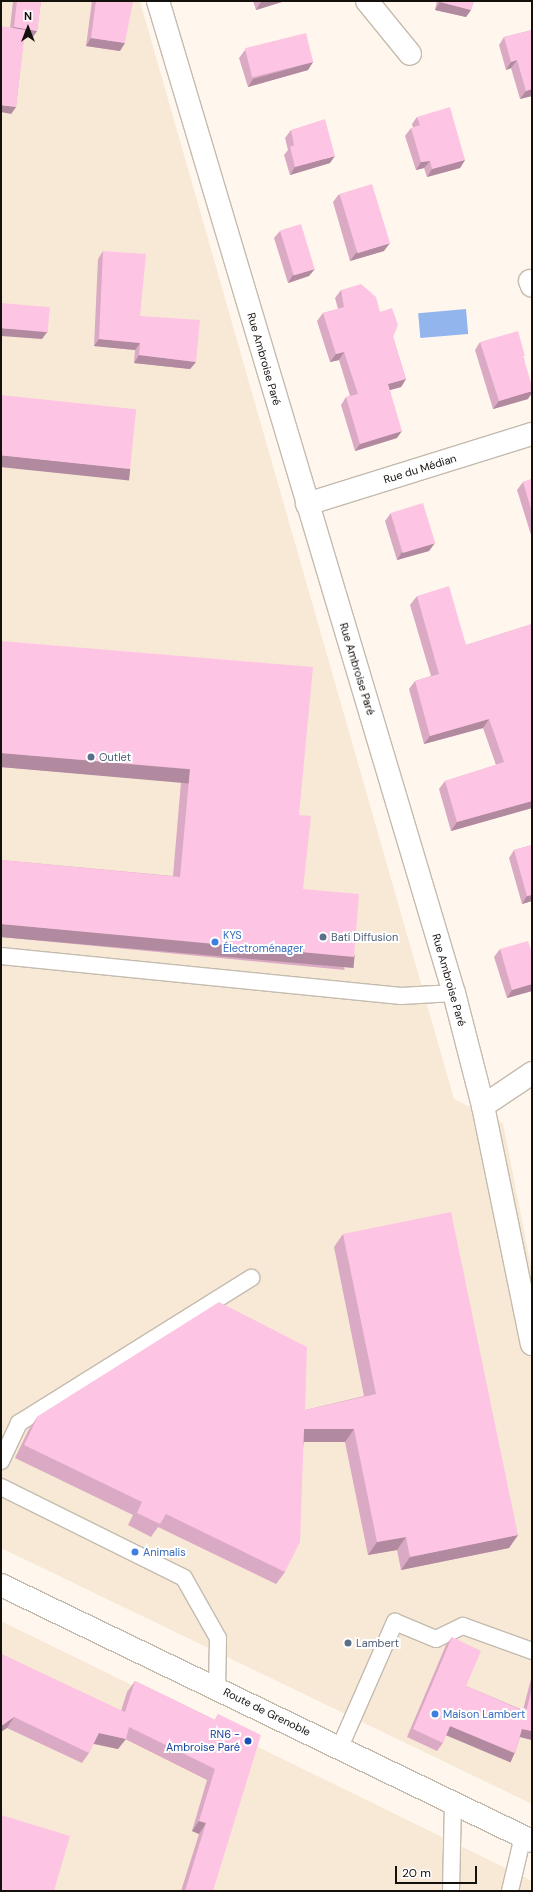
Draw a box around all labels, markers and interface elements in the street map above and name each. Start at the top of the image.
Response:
north arrow [8,8,48,48]
text: N [24,9,32,23]
street label: Rue Ambroise Paré [244,311,284,407]
street label: Rue du Médian [382,452,458,486]
street label: Rue Ambroise Paré [337,621,377,717]
place label: Outlet [99,750,131,764]
marker: Outlet [86,752,96,762]
place label: KYS Électroménager [223,929,303,955]
place label: Bati Diffusion [331,930,398,944]
marker: Bati Diffusion [318,932,328,942]
street label: Rue Ambroise Paré [429,932,469,1028]
marker: KYS Électroménager [210,937,220,947]
place label: Animalis [143,1545,186,1559]
marker: Animalis [130,1547,140,1557]
place label: Lambert [356,1636,399,1650]
marker: Lambert [343,1638,353,1648]
street label: Route de Grenoble [221,1685,313,1739]
place label: Maison Lambert [443,1707,525,1721]
marker: Maison Lambert [430,1709,440,1719]
place label: RN6 - Ambroise Paré [166,1728,240,1754]
marker: RN6 - Ambroise Paré [243,1736,253,1746]
scale bar [397,1858,479,1884]
text: 20 m [402,1865,431,1881]

